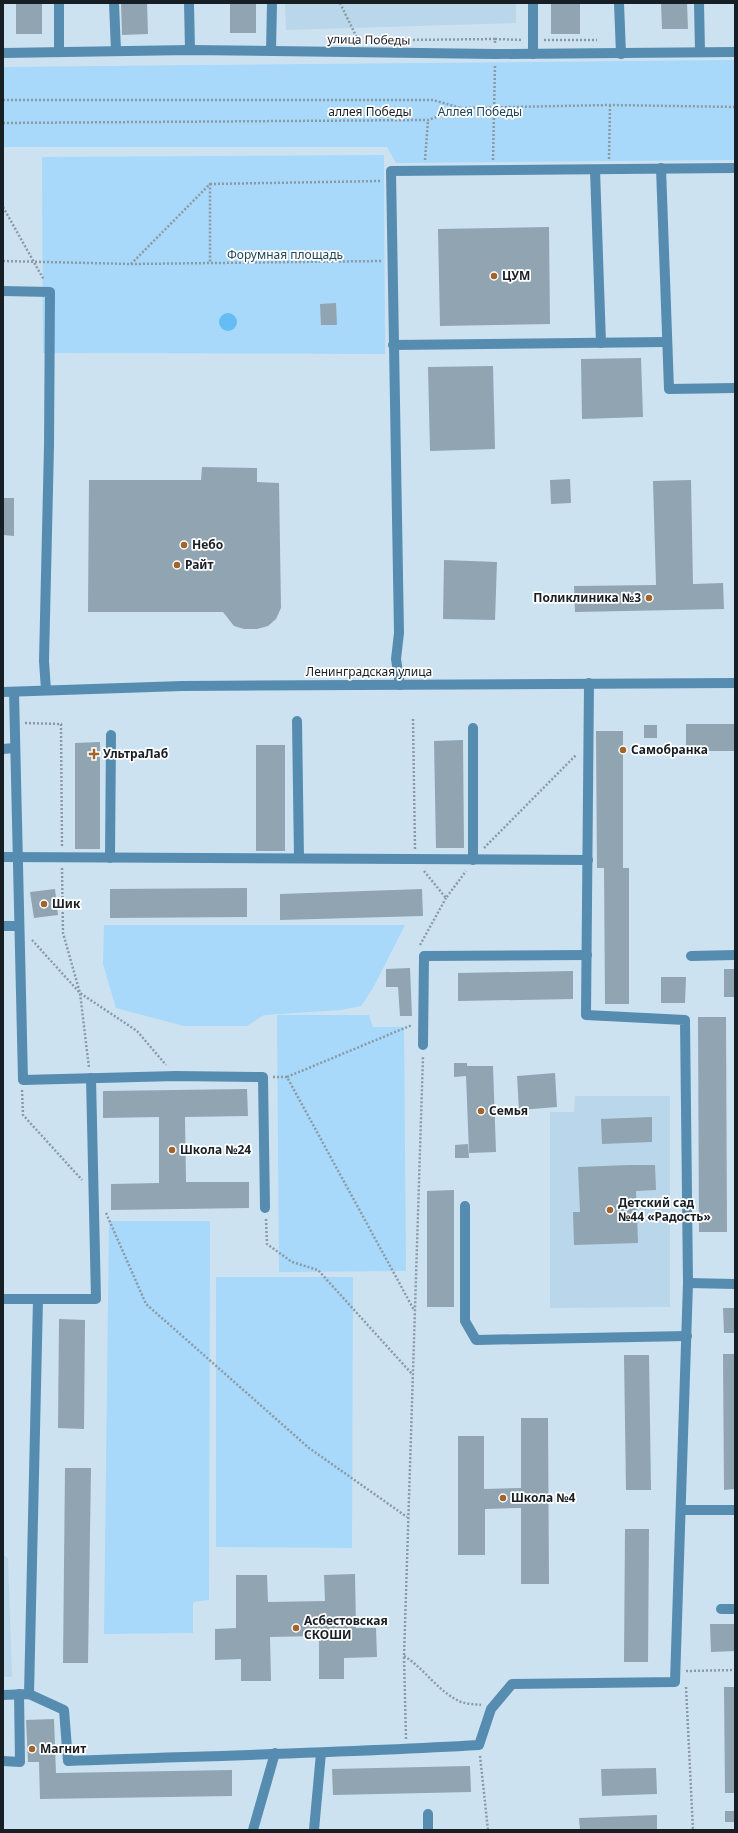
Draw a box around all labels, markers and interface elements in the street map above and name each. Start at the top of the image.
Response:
street label: улица Победы [327,30,411,49]
street label: аллея Победы [328,103,412,120]
park label: Аллея Победы [438,103,522,120]
park label: Форумная площадь [227,246,343,263]
place label: ЦУМ [502,267,530,284]
marker: ЦУМ [489,271,499,281]
place label: Небо [192,536,223,553]
marker: Небо [179,540,189,550]
place label: Райт [185,556,213,573]
marker: Райт [172,560,182,570]
place label: Поликлиника №3 [533,589,641,606]
marker: Поликлиника №3 [644,593,654,603]
street label: Ленинградская улица [306,663,432,680]
place label: Самобранка [631,741,708,758]
place label: УльтраЛаб [103,745,168,762]
marker: Самобранка [618,745,628,755]
marker: УльтраЛаб [88,748,100,760]
place label: Шик [52,895,81,912]
marker: Шик [39,899,49,909]
place label: Семья [489,1102,528,1119]
marker: Семья [476,1106,486,1116]
place label: Школа №24 [180,1141,251,1158]
marker: Школа №24 [167,1145,177,1155]
place label: Детский сад №44 «Радость» [618,1194,711,1225]
marker: Детский сад №44 «Радость» [605,1205,615,1215]
place label: Школа №4 [511,1489,575,1506]
marker: Школа №4 [498,1493,508,1503]
place label: Асбестовская СКОШИ [304,1612,388,1643]
marker: Асбестовская СКОШИ [291,1623,301,1633]
place label: Магнит [40,1740,86,1757]
marker: Магнит [27,1744,37,1754]

